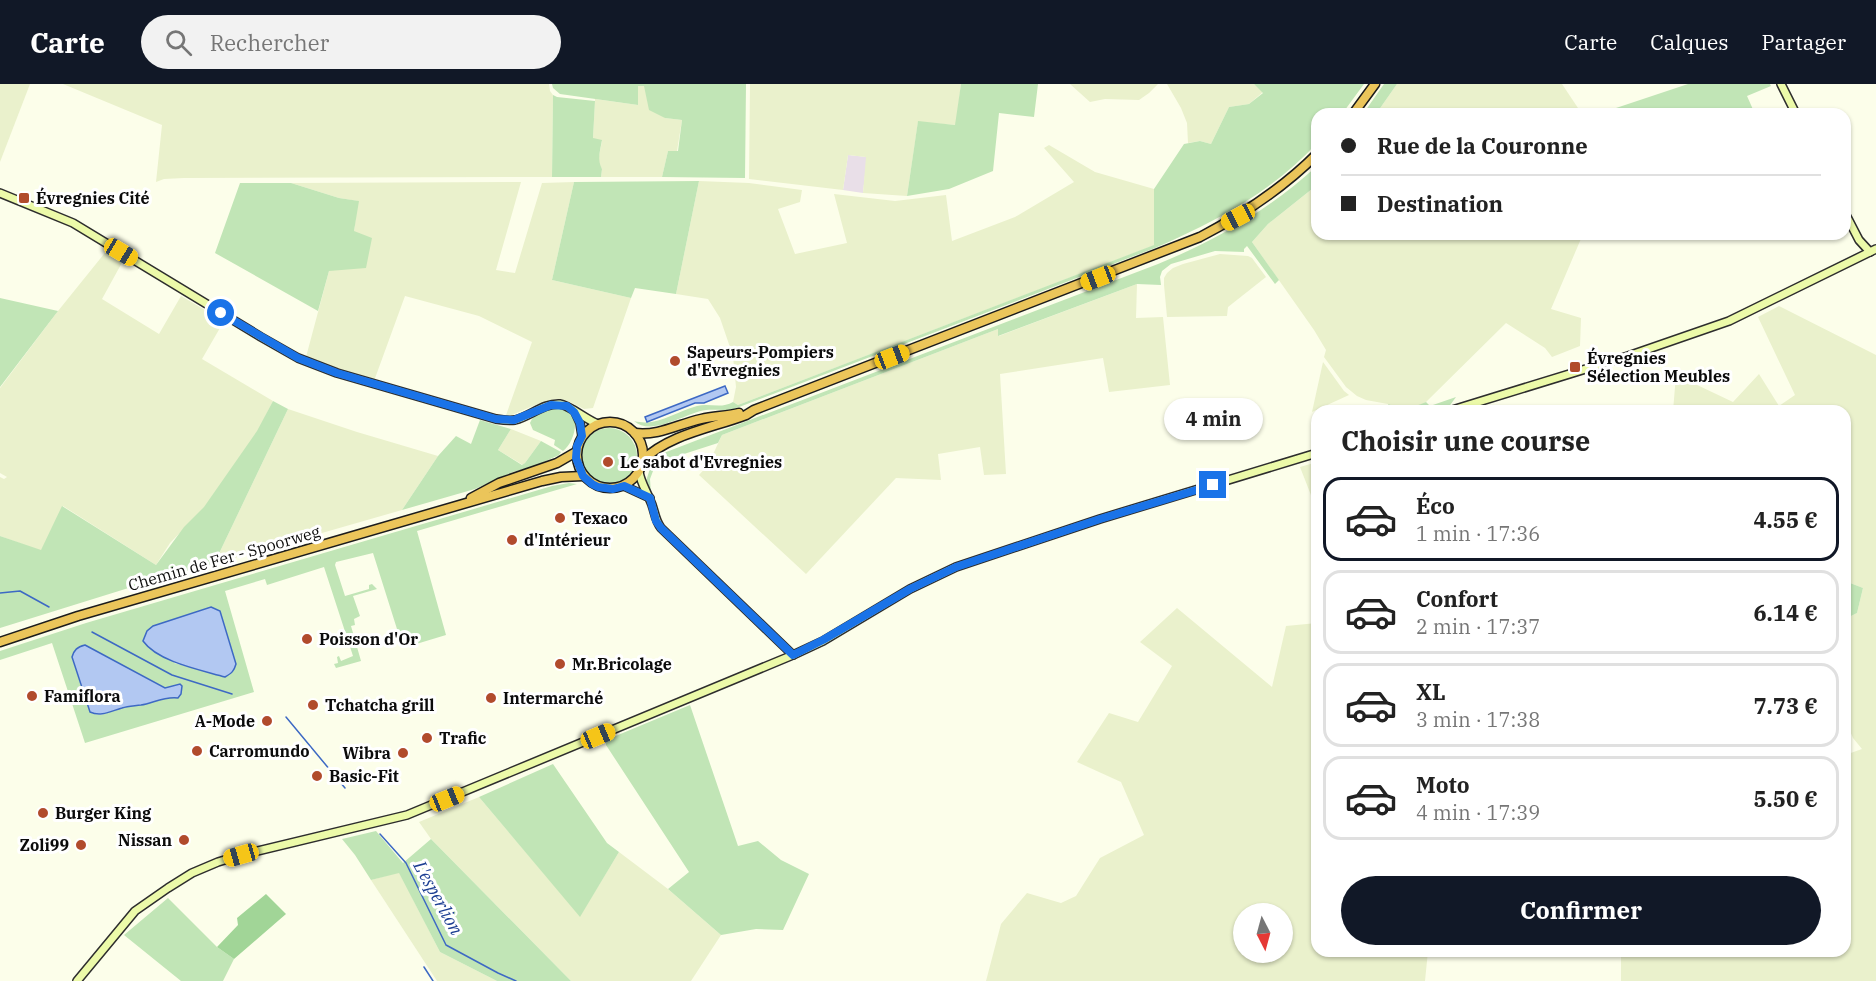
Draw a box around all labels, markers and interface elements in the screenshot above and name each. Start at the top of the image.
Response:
search box [141,15,561,69]
text: Carte [30,24,105,61]
icon: search [162,26,195,59]
text: Rechercher [210,28,329,57]
text: Carte [1564,28,1617,56]
text: Calques [1650,28,1729,56]
text: Partager [1762,28,1846,56]
text: Rue de la Couronne [1377,131,1588,160]
place label: Évregnies Cité [36,187,150,208]
text: Destination [1377,189,1503,218]
marker: Évregnies Cité [17,191,31,205]
car [1218,201,1258,233]
car [101,235,141,269]
car [1078,263,1118,293]
route start [207,299,234,326]
place label: Sapeurs-Pompiers d'Evregnies [687,342,834,380]
car [872,342,912,372]
place label: Évregnies Sélection Meubles [1587,347,1730,386]
marker: Sapeurs-Pompiers d'Evregnies [668,354,682,368]
marker: Évregnies Sélection Meubles [1568,360,1582,374]
callout: 4 min [1164,398,1262,440]
text: 4 min [1186,405,1242,432]
text: Choisir une course [1341,423,1590,458]
place label: Le sabot d'Evregnies [620,452,782,472]
marker: Le sabot d'Evregnies [601,455,615,469]
route end [1199,471,1226,498]
text: Éco [1416,491,1455,520]
icon: car [1344,492,1398,546]
text: 4.55 € [1753,505,1818,534]
place label: Texaco [572,508,628,528]
marker: Texaco [553,511,567,525]
text: 1 min · 17:36 [1416,520,1540,547]
street label: Chemin de Fer - Spoorweg [126,521,322,595]
place label: d'Intérieur [524,530,611,550]
marker: d'Intérieur [505,533,519,547]
text: Confort [1416,584,1498,613]
icon: car [1344,585,1398,639]
text: 6.14 € [1753,598,1818,627]
text: 2 min · 17:37 [1416,613,1540,640]
place label: Poisson d'Or [319,629,418,649]
marker: Poisson d'Or [300,632,314,646]
place label: Mr.Bricolage [572,654,672,674]
marker: Mr.Bricolage [553,657,567,671]
text: XL [1416,677,1446,706]
icon: car [1344,678,1398,732]
place label: Famiflora [44,686,121,706]
place label: Intermarché [503,688,603,708]
marker: Famiflora [25,689,39,703]
marker: Intermarché [484,691,498,705]
text: 7.73 € [1753,691,1818,720]
place label: Tchatcha grill [325,695,435,715]
marker: Tchatcha grill [306,698,320,712]
text: 3 min · 17:38 [1416,706,1540,733]
place label: A-Mode [195,711,255,731]
marker: A-Mode [260,714,274,728]
car [578,721,618,751]
place label: Trafic [439,728,487,748]
marker: Trafic [420,731,434,745]
place label: Carromundo [209,741,310,761]
place label: Wibra [342,743,391,763]
marker: Carromundo [190,744,204,758]
marker: Wibra [396,746,410,760]
place label: Basic-Fit [329,766,399,786]
marker: Basic-Fit [310,769,324,783]
text: Moto [1416,770,1470,799]
icon: car [1344,771,1398,825]
car [427,784,467,814]
text: 5.50 € [1753,784,1818,813]
text: 4 min · 17:39 [1416,799,1540,826]
place label: Burger King [55,803,152,823]
marker: Burger King [36,806,50,820]
place label: Nissan [118,830,172,850]
marker: Nissan [177,833,191,847]
place label: Zoli99 [20,835,69,855]
marker: Zoli99 [74,838,88,852]
car [221,841,261,869]
water label: L'esperlion [408,856,469,940]
button: Confirmer [1341,876,1821,945]
north arrow [1233,903,1293,963]
map controls [1233,903,1293,963]

